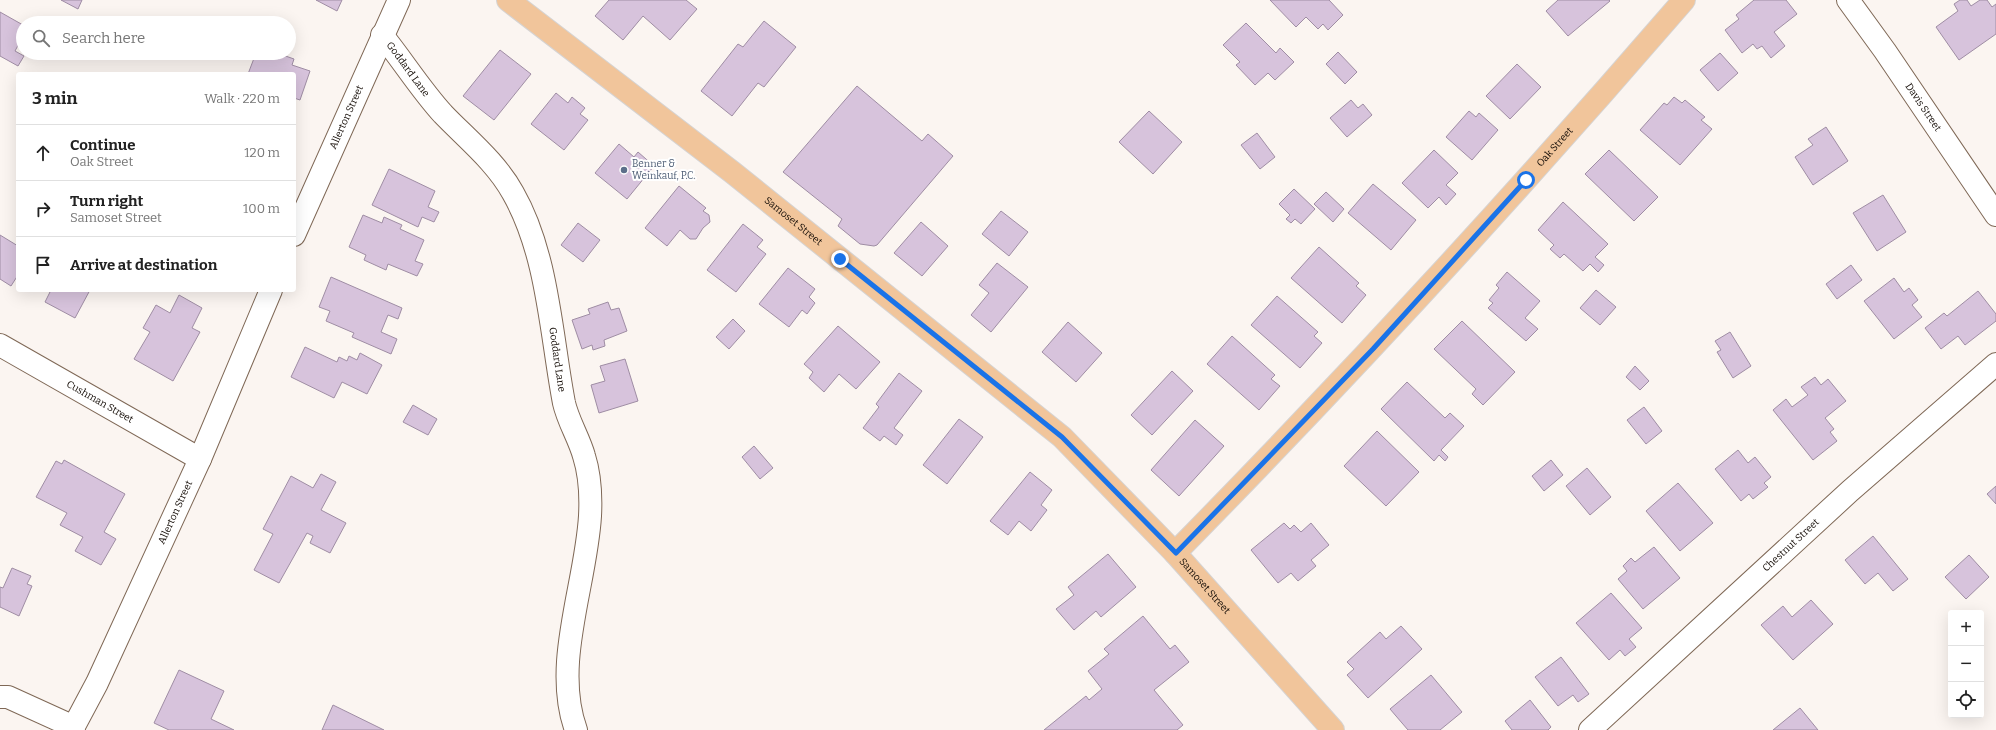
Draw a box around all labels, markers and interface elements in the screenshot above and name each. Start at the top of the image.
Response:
search box [16,16,296,60]
icon: search [30,27,52,49]
text: Search here [62,29,145,47]
street label: Goddard Lane [384,40,432,99]
street label: Davis Street [1903,81,1944,134]
street label: Allerton Street [327,83,366,151]
text: 3 min [32,88,77,109]
text: Walk · 220 m [204,91,280,106]
street label: Oak Street [1534,125,1576,169]
text: Continue [70,136,136,154]
icon: ahead [32,142,54,164]
text: 120 m [244,145,280,160]
text: Oak Street [70,154,133,169]
place label: Benner & Weinkauf, P.C. [632,158,695,182]
marker: Benner & Weinkauf, P.C. [619,165,629,175]
route start [1517,171,1535,189]
text: Turn right [70,192,143,210]
street label: Samoset Street [762,194,825,248]
icon: right [32,198,54,220]
text: 100 m [243,201,280,216]
text: Samoset Street [70,210,162,225]
route end [831,250,849,268]
icon: arrive [32,254,54,276]
text: Arrive at destination [70,256,217,274]
street label: Goddard Lane [546,326,568,393]
street label: Cushman Street [64,378,136,426]
street label: Allerton Street [156,478,195,546]
street label: Chestnut Street [1760,516,1822,574]
street label: Samoset Street [1177,556,1233,617]
map controls [1948,610,1984,718]
button: + [1948,610,1984,646]
button: − [1948,646,1984,682]
button: locate [1948,682,1984,718]

